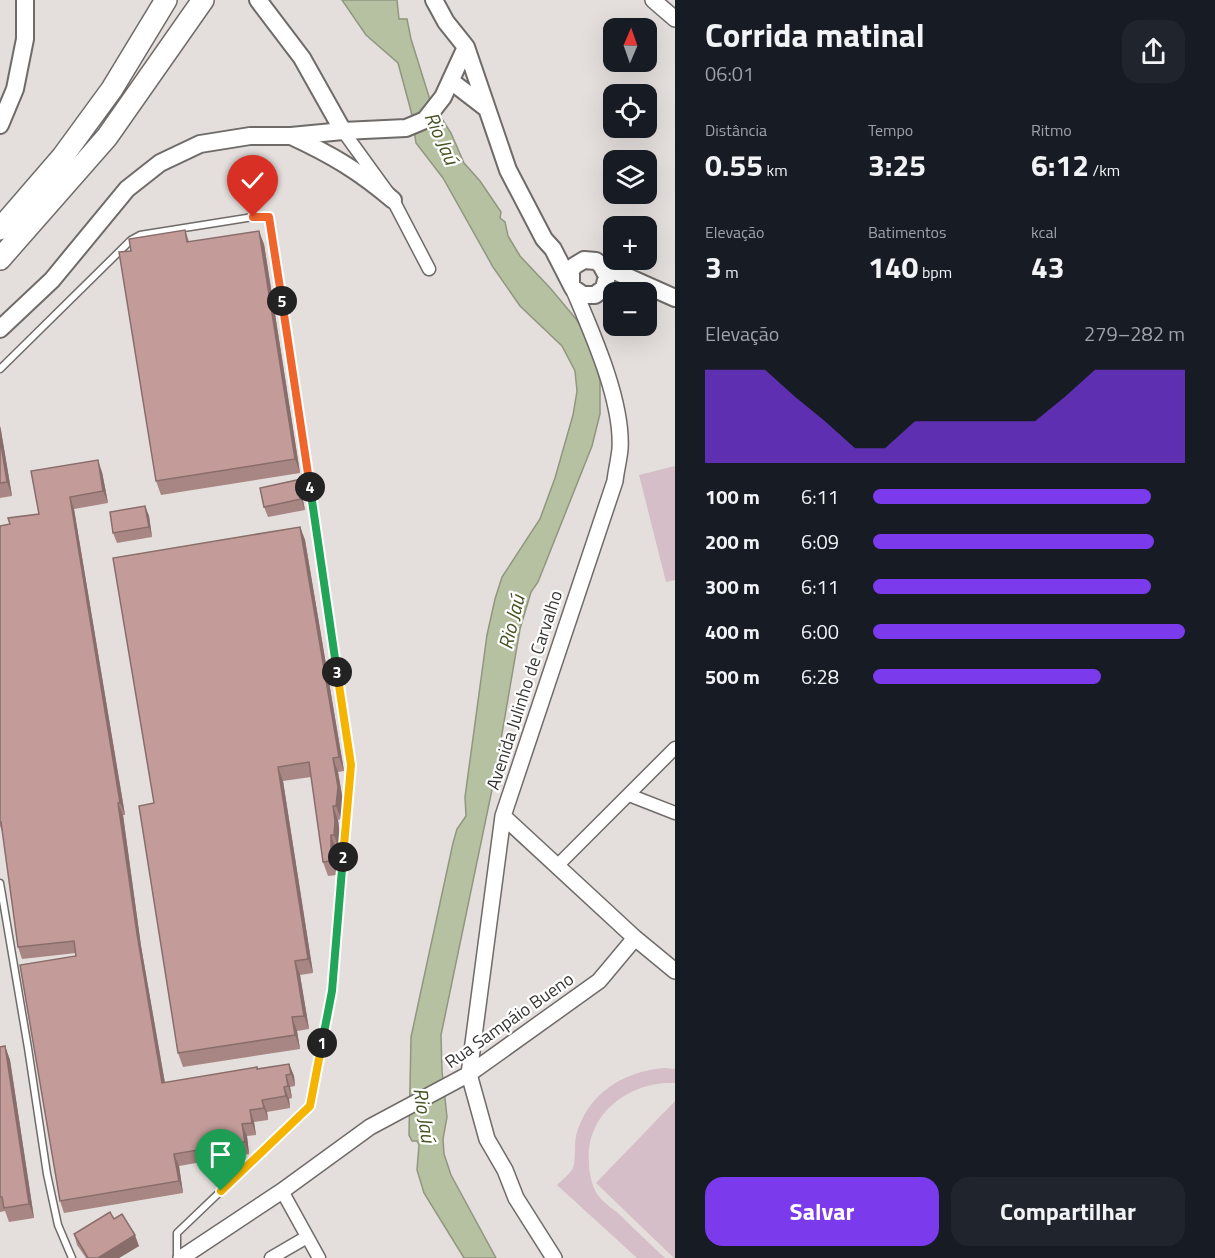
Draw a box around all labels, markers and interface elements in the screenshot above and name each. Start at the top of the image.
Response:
text: Corrida matinal [705,10,925,60]
north arrow [603,18,657,72]
map controls [603,18,657,336]
button: share [1122,20,1185,83]
text: 06:01 [705,58,754,89]
button: locate [603,84,657,138]
water label: Rio Jaú [417,107,468,170]
text: Distância [705,118,767,142]
text: Tempo [868,118,913,142]
text: Ritmo [1031,118,1072,142]
text: 0.55 [705,142,763,188]
text: 3:25 [868,142,926,188]
text: 6:12 [1031,142,1089,188]
button: layers [603,150,657,204]
pin [227,155,278,217]
text: km [763,158,788,182]
text: /km [1089,158,1120,182]
icon: check [236,164,269,197]
button: + [603,216,657,270]
text: Elevação [705,220,765,244]
text: Batimentos [868,220,947,244]
text: kcal [1031,220,1057,244]
text: 3 [705,244,722,290]
text: 140 [868,244,918,290]
text: 43 [1031,244,1065,290]
text: m [722,260,739,284]
text: bpm [918,260,952,284]
button: − [603,282,657,336]
pin: 5 [267,286,297,316]
text: 5 [278,289,286,313]
text: Elevação [705,318,779,349]
text: 279–282 m [1084,318,1185,349]
pin: 4 [295,472,325,502]
text: 4 [306,475,314,499]
text: 100 m [705,481,760,512]
text: 6:11 [801,481,839,512]
text: 200 m [705,526,760,557]
text: 6:09 [801,526,839,557]
text: 300 m [705,571,760,602]
text: 6:11 [801,571,839,602]
street label: Avenida Julinho de Carvalho [479,587,569,793]
water label: Rio Jaú [489,591,533,652]
text: 400 m [705,616,760,647]
text: 6:00 [801,616,839,647]
pin: 3 [322,657,352,687]
text: 3 [333,660,341,684]
text: 500 m [705,661,760,692]
text: 6:28 [801,661,839,692]
pin: 2 [328,842,358,872]
text: 2 [339,845,347,869]
street label: Rua Sampáio Bueno [439,965,579,1075]
pin: 1 [307,1028,337,1058]
text: 1 [318,1031,326,1055]
water label: Rio Jaú [405,1085,445,1146]
pin [195,1129,246,1191]
icon: arrive [204,1138,237,1171]
button: Salvar [705,1177,939,1246]
button: Compartilhar [951,1177,1185,1246]

